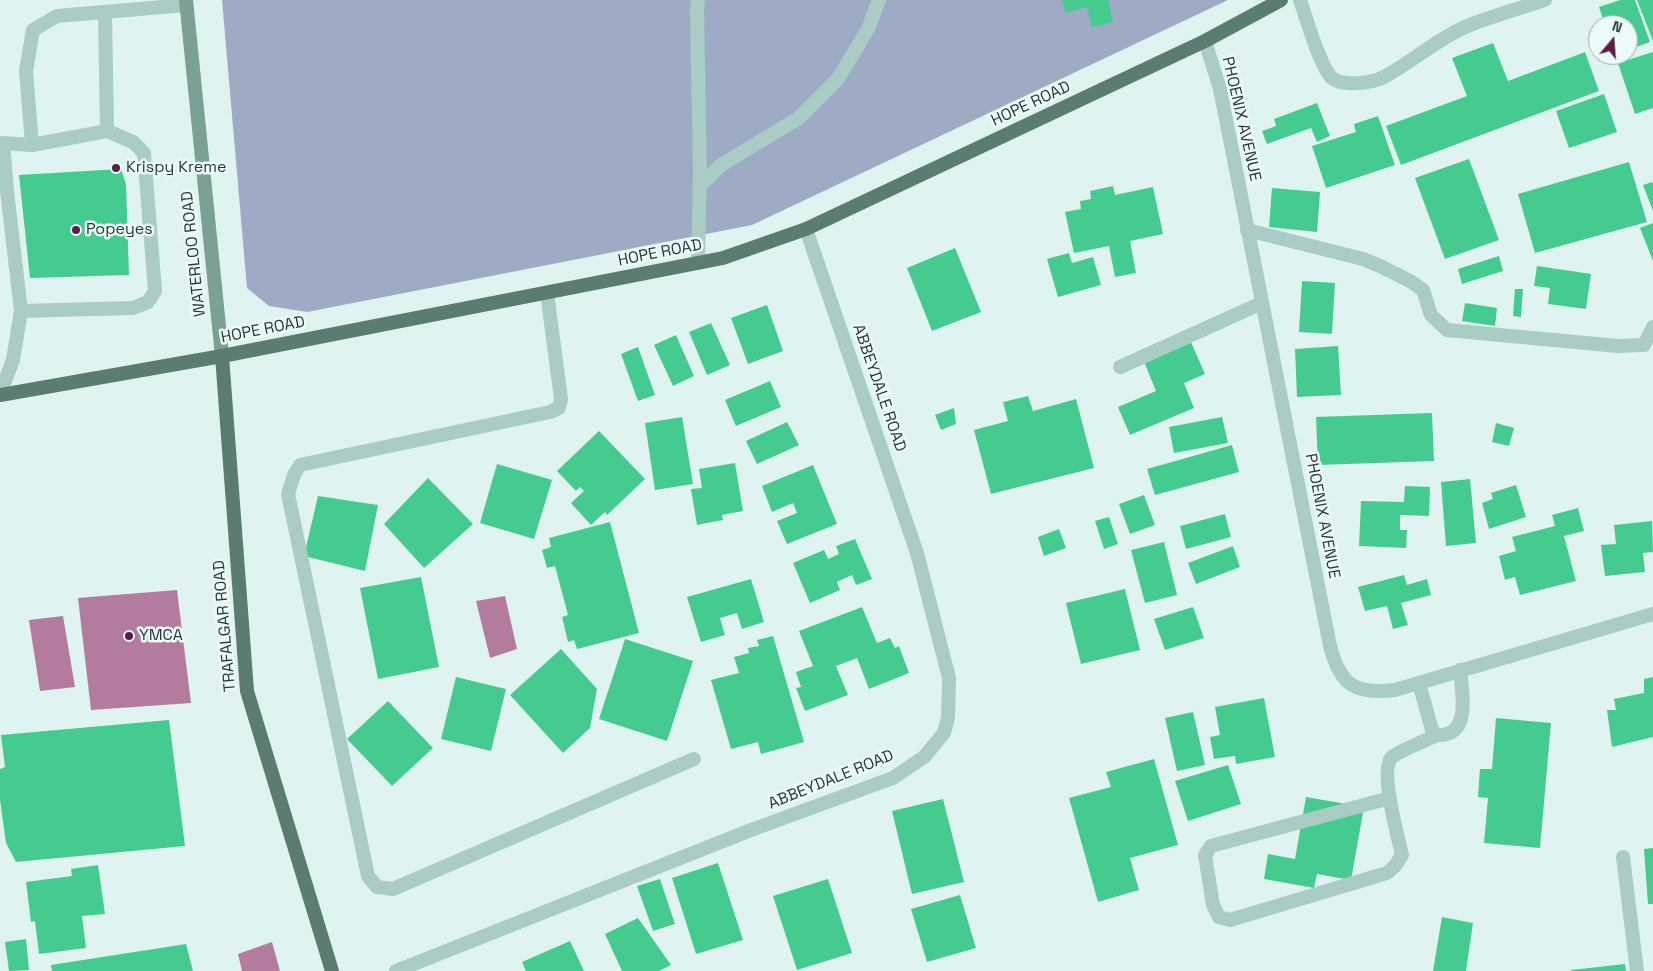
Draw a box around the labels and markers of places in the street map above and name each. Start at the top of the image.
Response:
place label: Krispy Kreme [126,158,227,178]
marker: Krispy Kreme [110,162,122,174]
place label: Popeyes [86,220,153,240]
marker: Popeyes [70,224,82,236]
place label: YMCA [139,626,183,646]
marker: YMCA [123,630,135,642]

